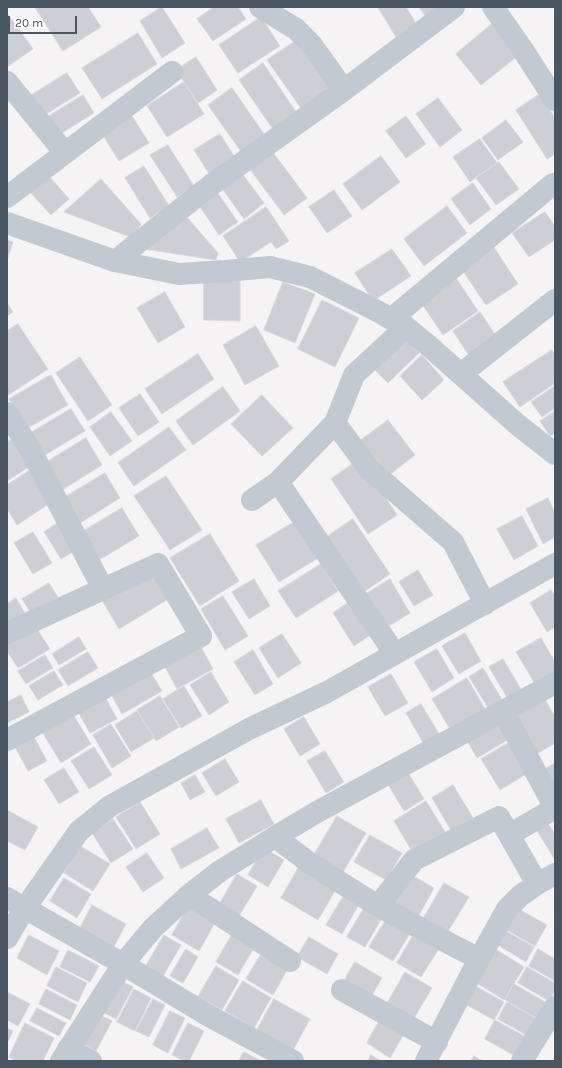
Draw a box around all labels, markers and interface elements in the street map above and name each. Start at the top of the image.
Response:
scale bar [10,8,79,34]
text: 20 m [15,16,43,30]

